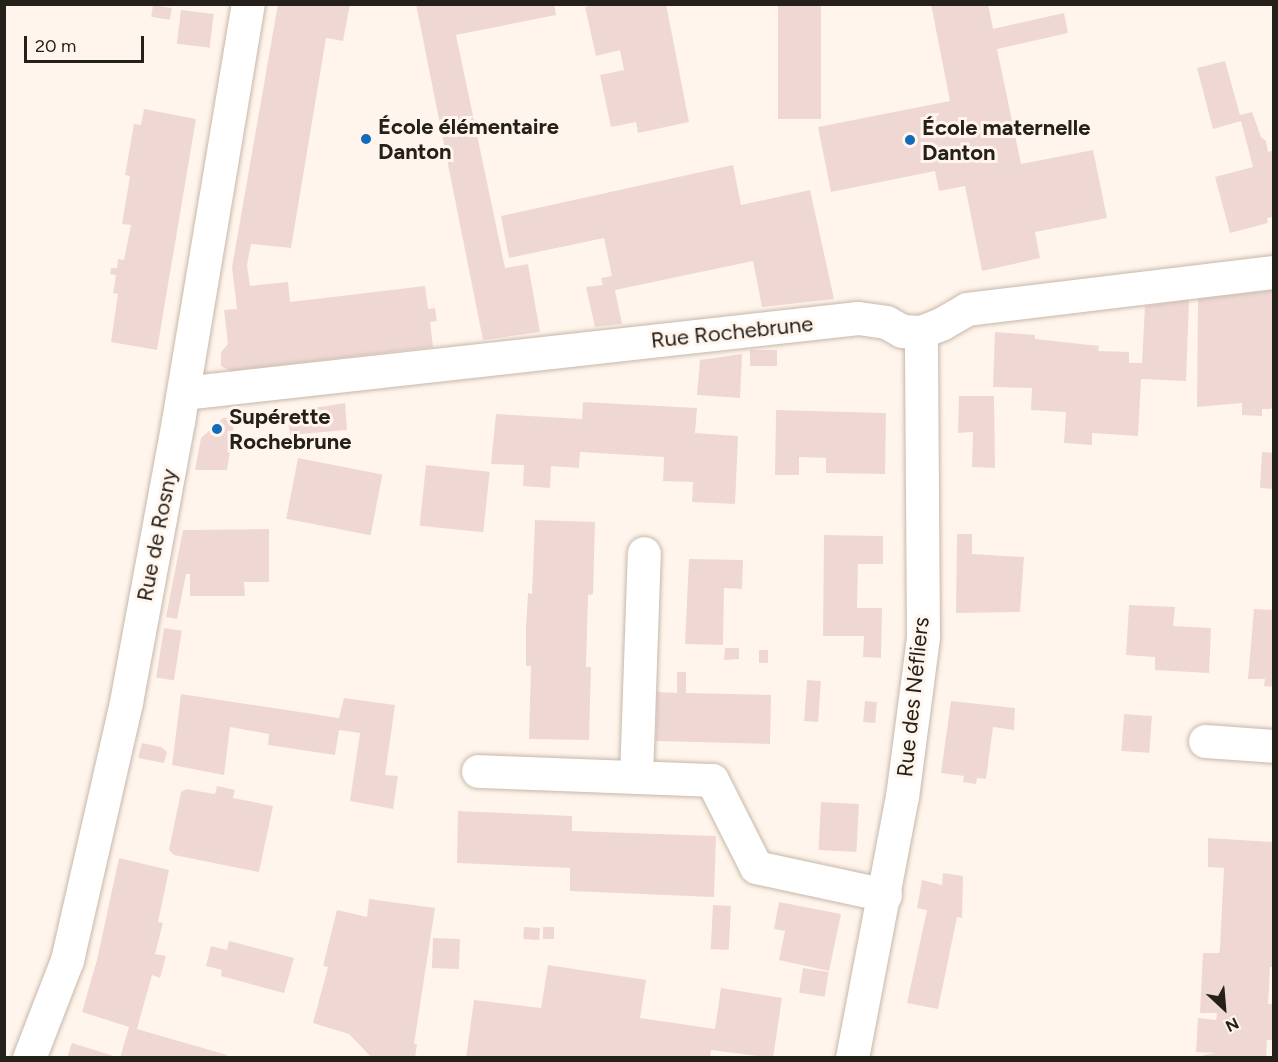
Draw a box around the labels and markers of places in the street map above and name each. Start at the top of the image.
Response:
place label: École élémentaire Danton [378,113,559,164]
place label: École maternelle Danton [922,114,1090,166]
marker: École élémentaire Danton [359,132,373,146]
marker: École maternelle Danton [903,133,917,147]
place label: Supérette Rochebrune [229,403,351,454]
marker: Supérette Rochebrune [210,422,224,436]

